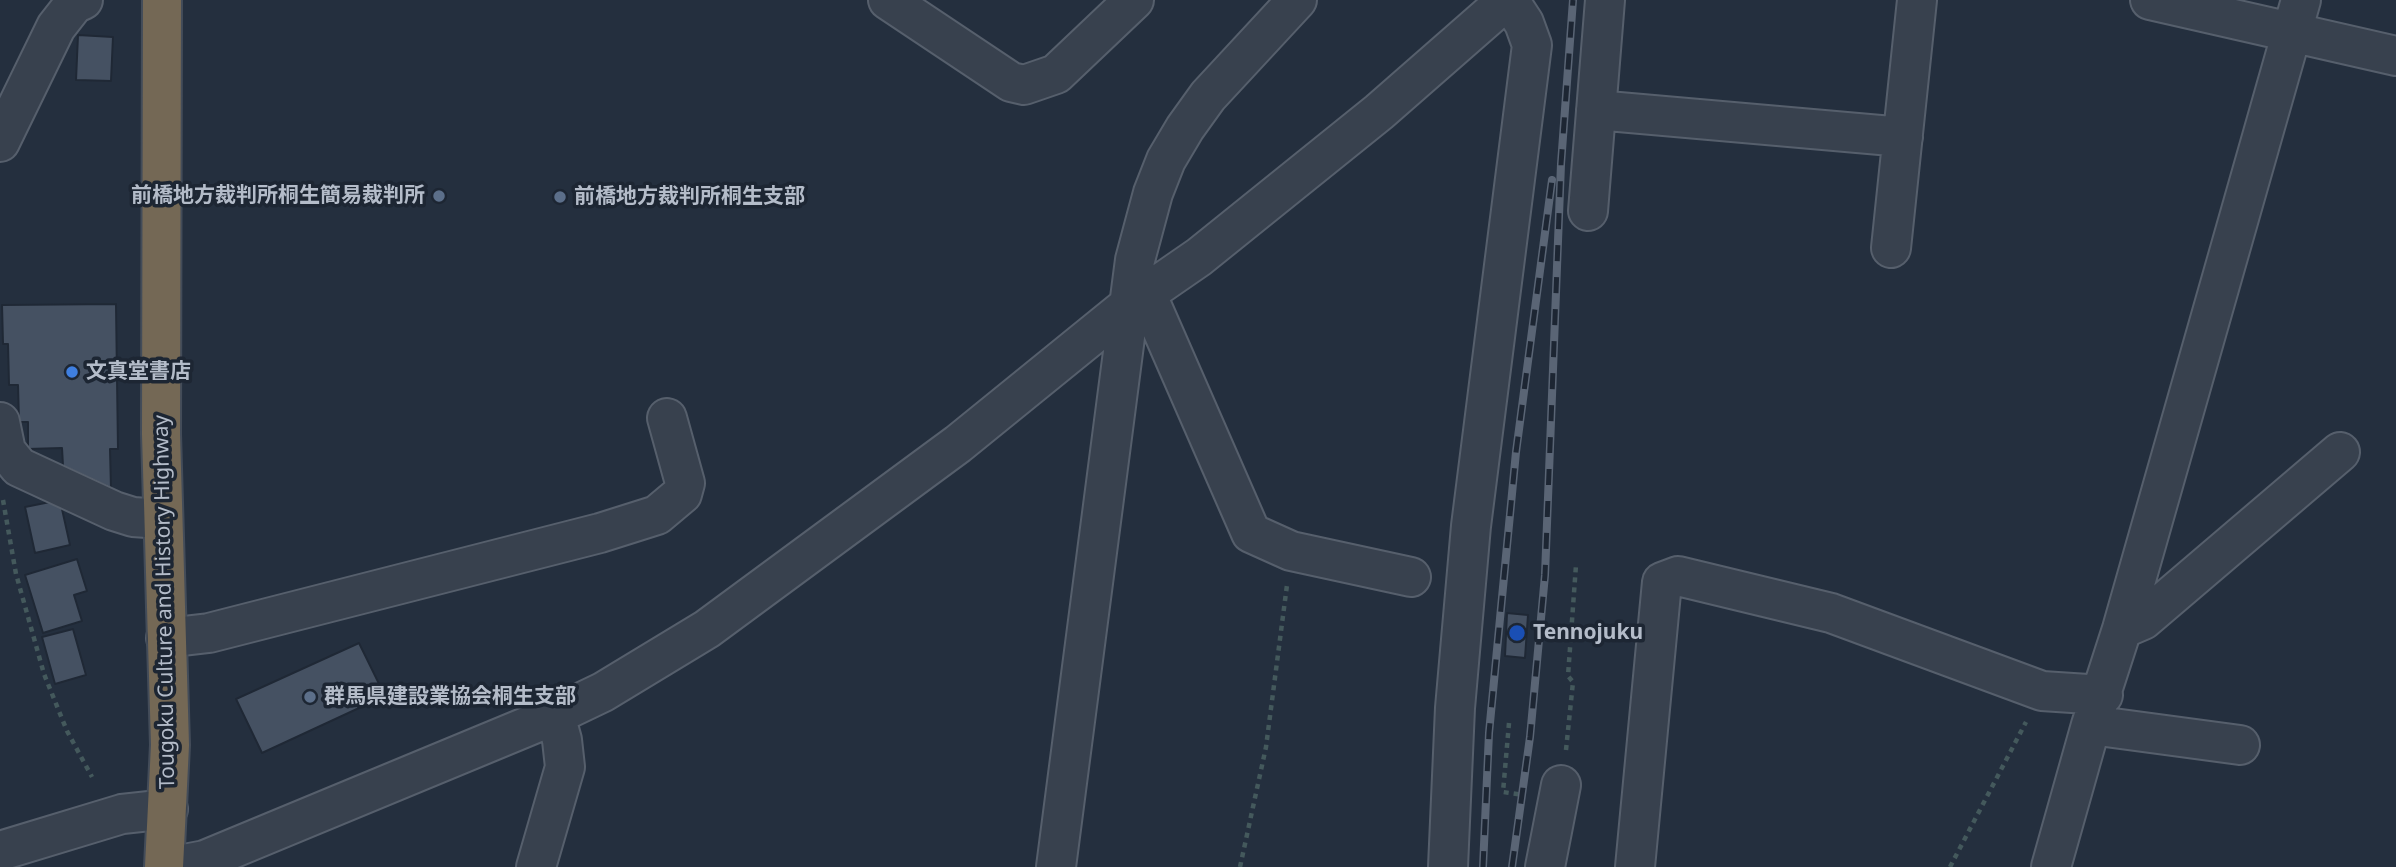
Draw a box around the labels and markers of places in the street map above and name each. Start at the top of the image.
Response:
place label: 前橋地方裁判所桐生簡易裁判所 [131,183,425,209]
place label: 前橋地方裁判所桐生支部 [574,184,805,210]
marker: 前橋地方裁判所桐生簡易裁判所 [431,188,447,204]
marker: 前橋地方裁判所桐生支部 [552,189,568,205]
place label: 文真堂書店 [86,359,191,385]
marker: 文真堂書店 [64,364,80,380]
place label: Tennojuku [1533,620,1643,646]
marker: Tennojuku [1507,623,1527,643]
place label: 群馬県建設業協会桐生支部 [324,684,576,710]
marker: 群馬県建設業協会桐生支部 [302,689,318,705]

